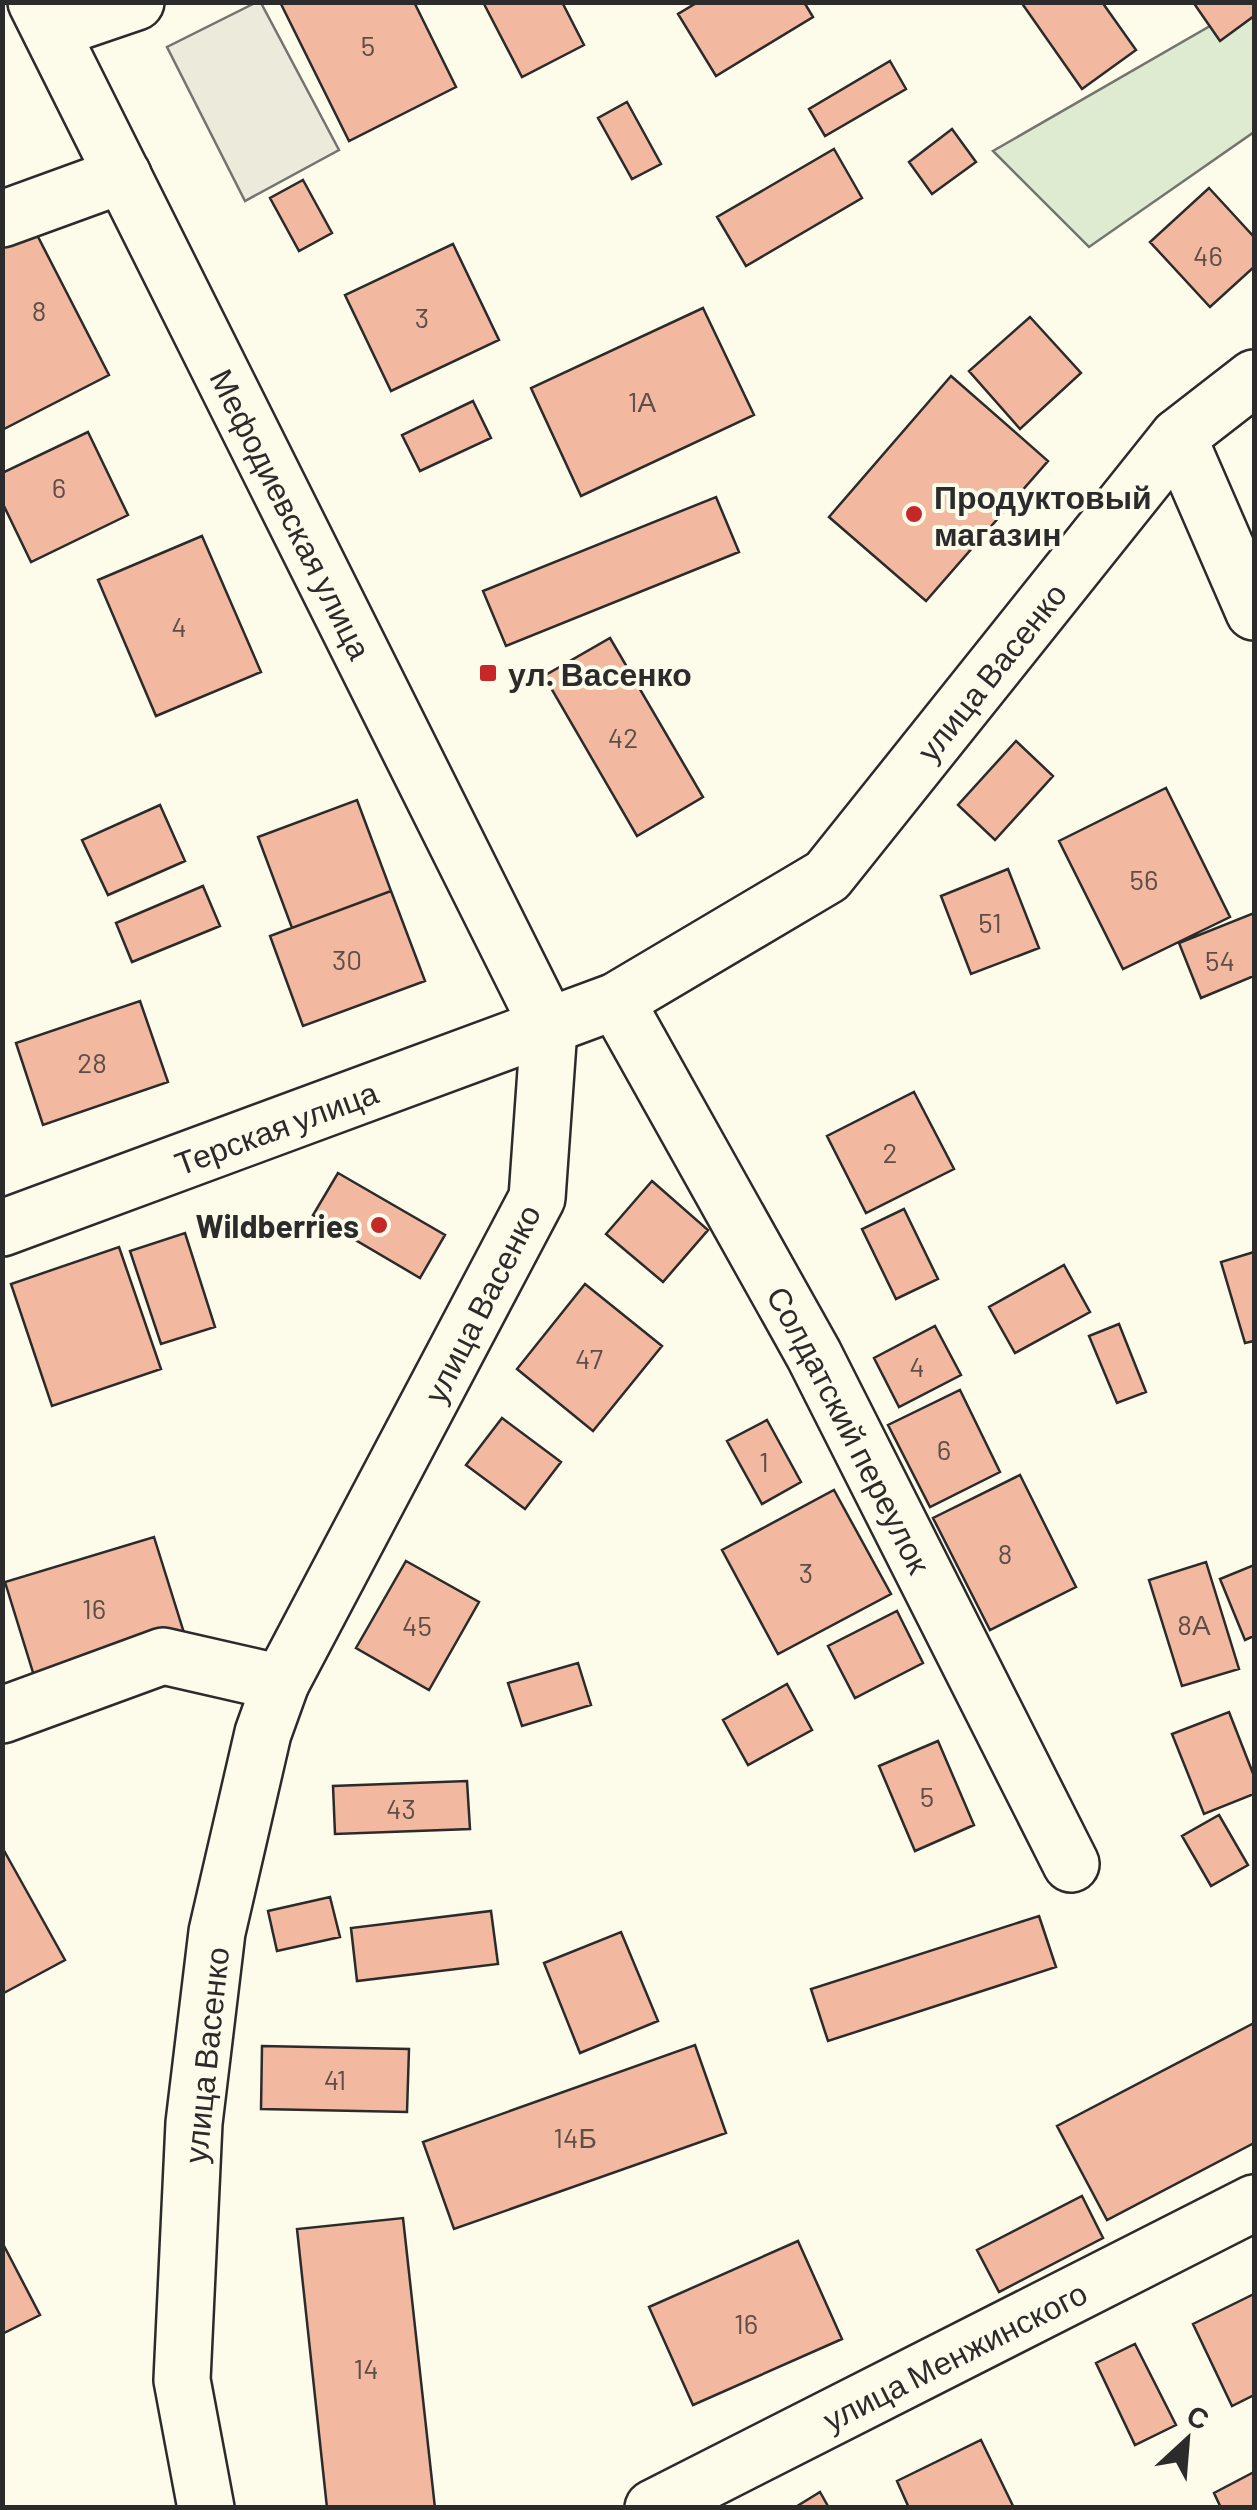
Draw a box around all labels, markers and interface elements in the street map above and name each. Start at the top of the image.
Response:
house number: 5 [361,28,375,62]
house number: 46 [1193,238,1223,272]
house number: 8 [32,293,46,327]
house number: 3 [415,300,429,334]
street label: Мефодиевская улица [203,362,380,665]
house number: 1А [628,384,657,418]
house number: 6 [52,470,66,504]
place label: Продуктовый магазин [934,477,1152,552]
marker: Продуктовый магазин [903,503,925,525]
street label: улица Васенко [908,575,1073,769]
house number: 4 [171,609,187,643]
place label: ул. Васенко [508,654,692,693]
marker: ул. Васенко [477,662,499,684]
house number: 42 [608,720,638,754]
house number: 56 [1130,862,1158,896]
house number: 51 [978,905,1002,939]
house number: 30 [332,942,362,976]
house number: 54 [1205,943,1235,977]
house number: 28 [77,1045,107,1079]
street label: Терская улица [169,1072,383,1182]
house number: 2 [882,1135,898,1169]
street label: улица Васенко [415,1198,548,1409]
place label: Wildberries [195,1206,359,1244]
marker: Wildberries [368,1214,390,1236]
street label: Солдатский переулок [760,1279,940,1580]
house number: 47 [575,1341,603,1375]
house number: 4 [909,1349,925,1383]
house number: 6 [937,1432,951,1466]
house number: 1 [759,1444,769,1478]
house number: 8 [998,1536,1012,1570]
house number: 3 [799,1555,813,1589]
house number: 16 [82,1591,106,1625]
house number: 8А [1177,1607,1211,1641]
house number: 45 [402,1608,432,1642]
house number: 5 [920,1779,934,1813]
house number: 43 [386,1791,416,1825]
street label: улица Васенко [175,1945,236,2165]
house number: 41 [324,2062,346,2096]
house number: 14Б [553,2120,597,2154]
street label: улица Менжинского [816,2272,1093,2439]
house number: 16 [734,2306,758,2340]
house number: 14 [353,2351,379,2385]
north arrow [1137,2390,1237,2490]
text: С [1182,2397,1215,2436]

